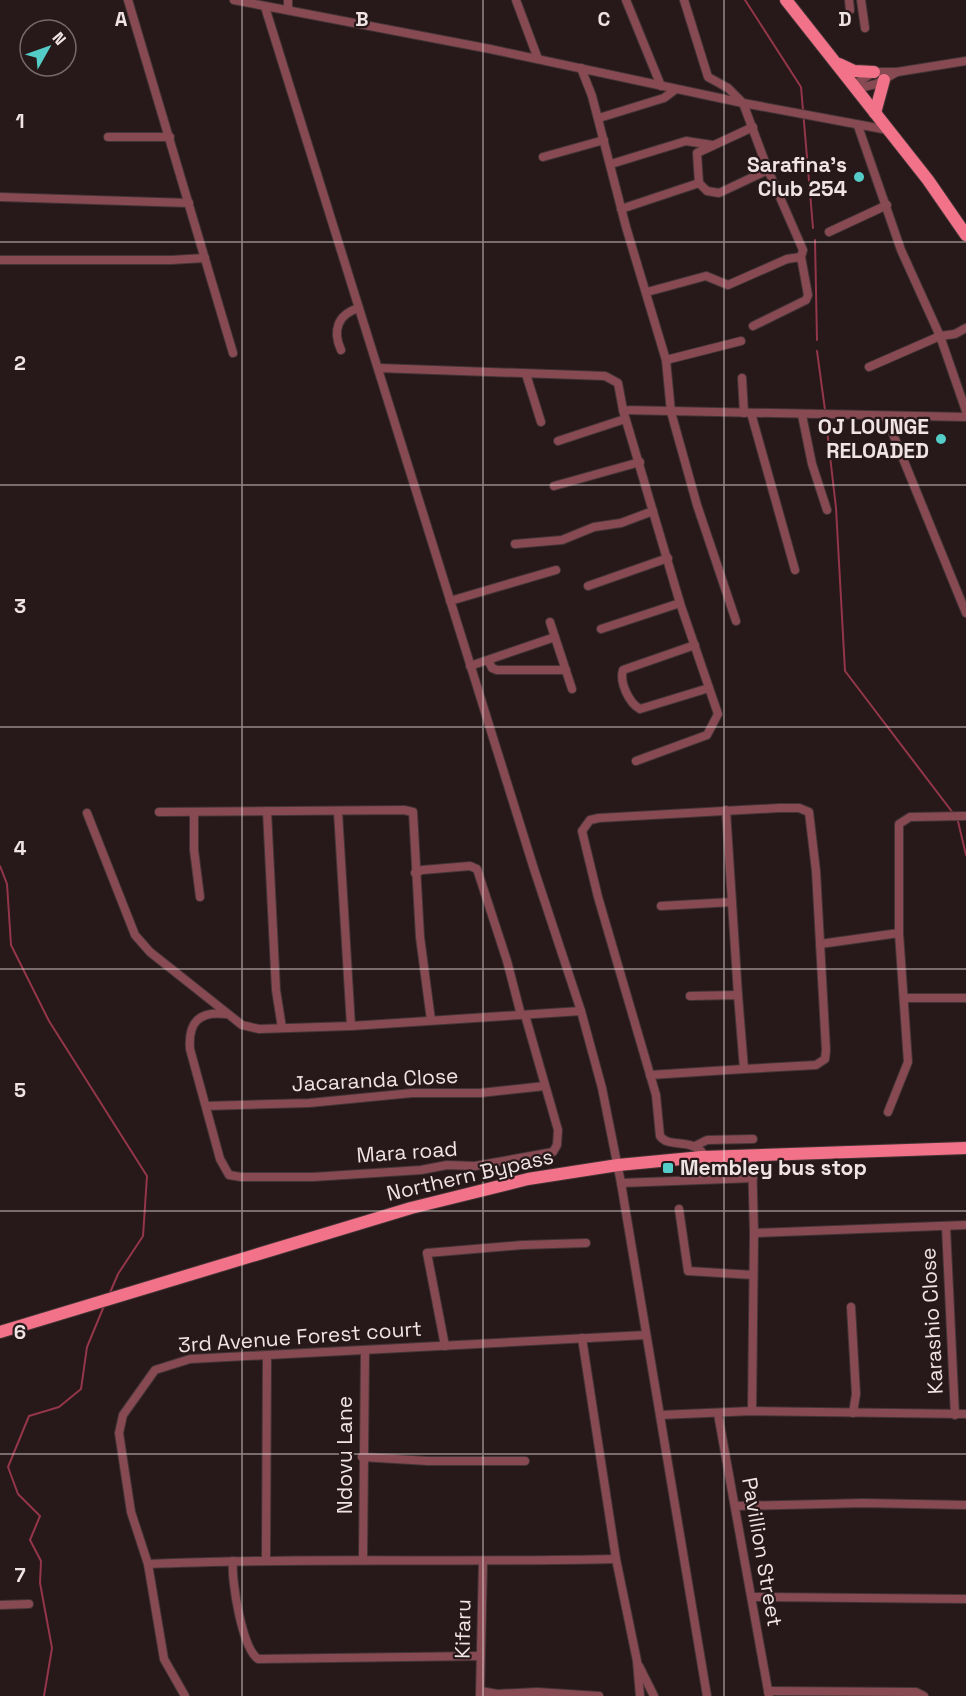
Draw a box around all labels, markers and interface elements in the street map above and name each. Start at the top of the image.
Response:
text: A [115,6,128,32]
text: B [355,6,369,32]
text: C [598,6,611,32]
text: D [838,6,852,32]
north arrow [18,18,78,78]
text: N [48,28,71,50]
text: 1 [15,108,25,134]
place label: Sarafina's Club 254 [747,151,847,202]
marker: Sarafina's Club 254 [852,170,866,184]
text: 2 [14,350,26,376]
place label: OJ LOUNGE RELOADED [818,413,929,464]
marker: OJ LOUNGE RELOADED [934,432,948,446]
text: 3 [14,593,26,619]
text: 4 [14,835,27,861]
street label: Jacaranda Close [291,1062,459,1097]
text: 5 [14,1077,26,1103]
street label: Mara road [356,1135,458,1168]
street label: Northern Bypass [384,1142,556,1207]
place label: Membley bus stop [680,1154,867,1181]
marker: Membley bus stop [661,1161,675,1175]
street label: Karashio Close [914,1247,949,1395]
street label: 3rd Avenue Forest court [177,1315,423,1358]
text: 6 [14,1319,26,1345]
street label: Ndovu Lane [331,1396,358,1514]
street label: Pavillion Street [736,1475,789,1629]
text: 7 [14,1562,26,1588]
street label: Kifaru [448,1599,477,1659]

